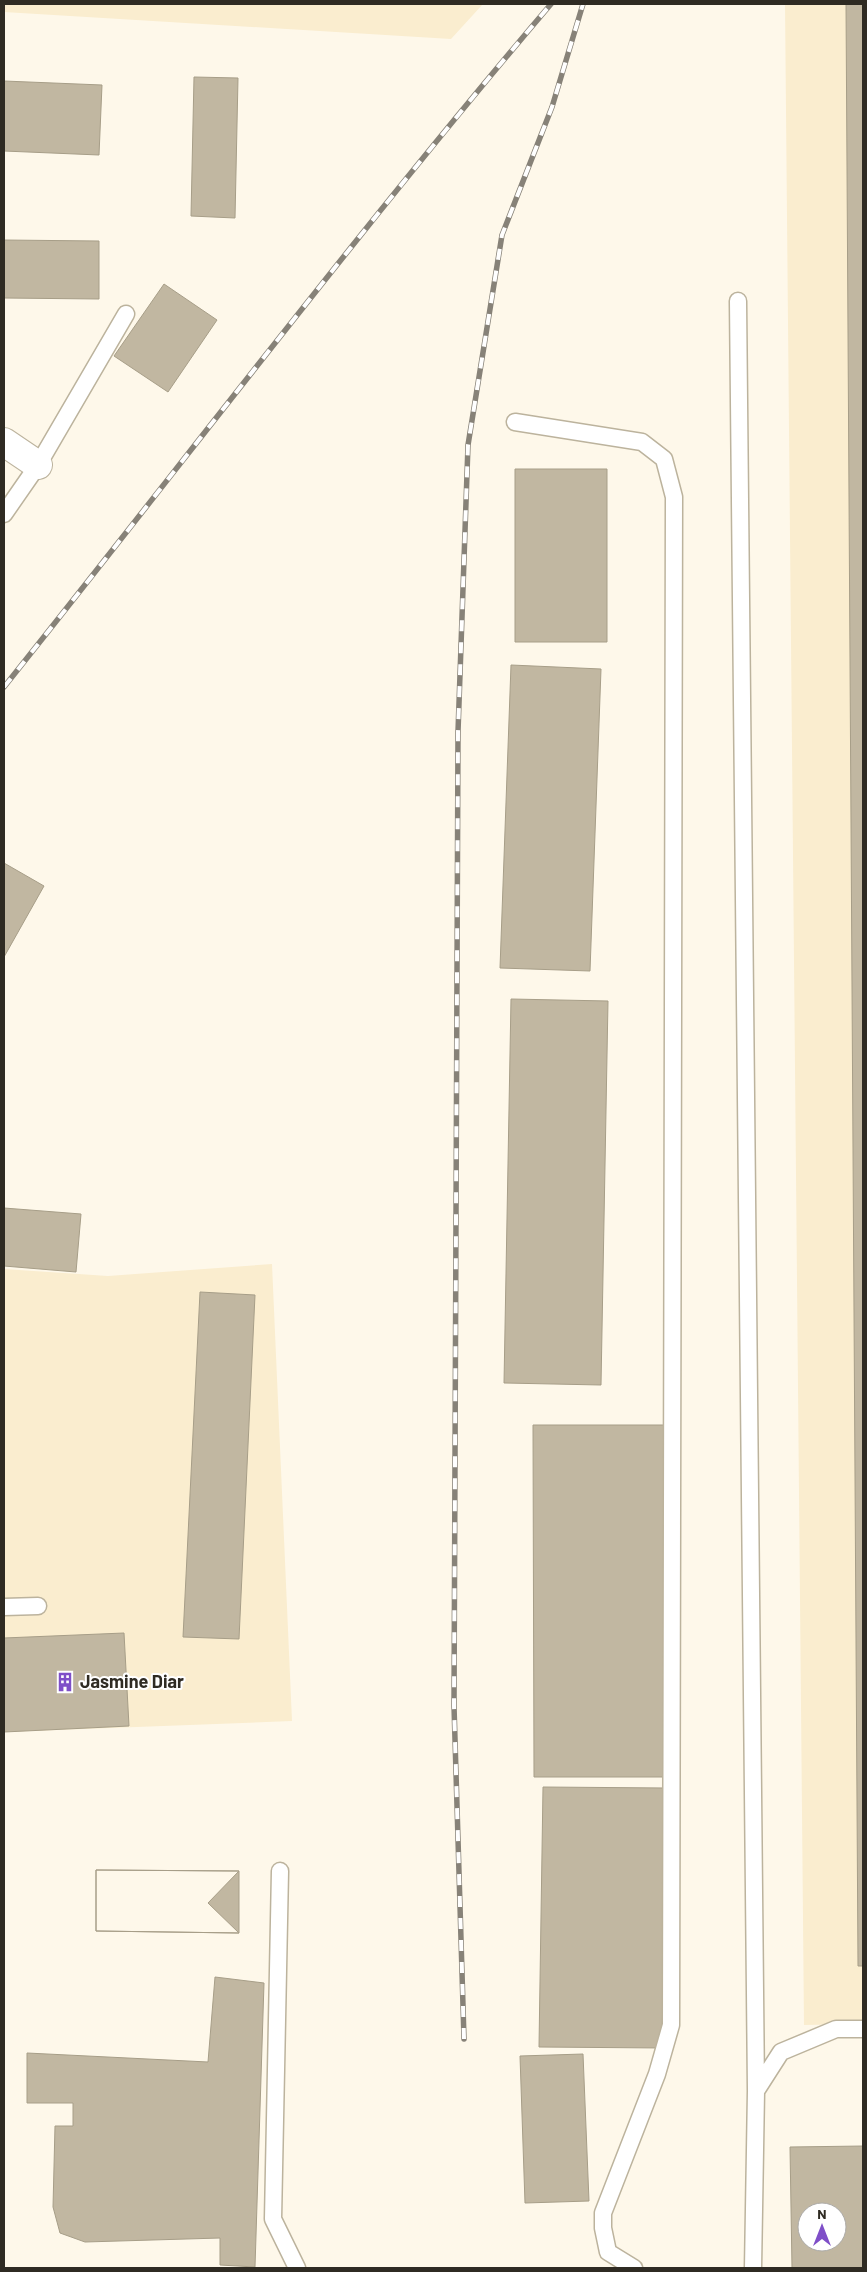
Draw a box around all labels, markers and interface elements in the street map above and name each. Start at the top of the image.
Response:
place label: Jasmine Diar [80,1670,184,1692]
building icon: Jasmine Diar [54,1671,76,1693]
north arrow [797,2202,847,2252]
text: N [817,2205,827,2222]

